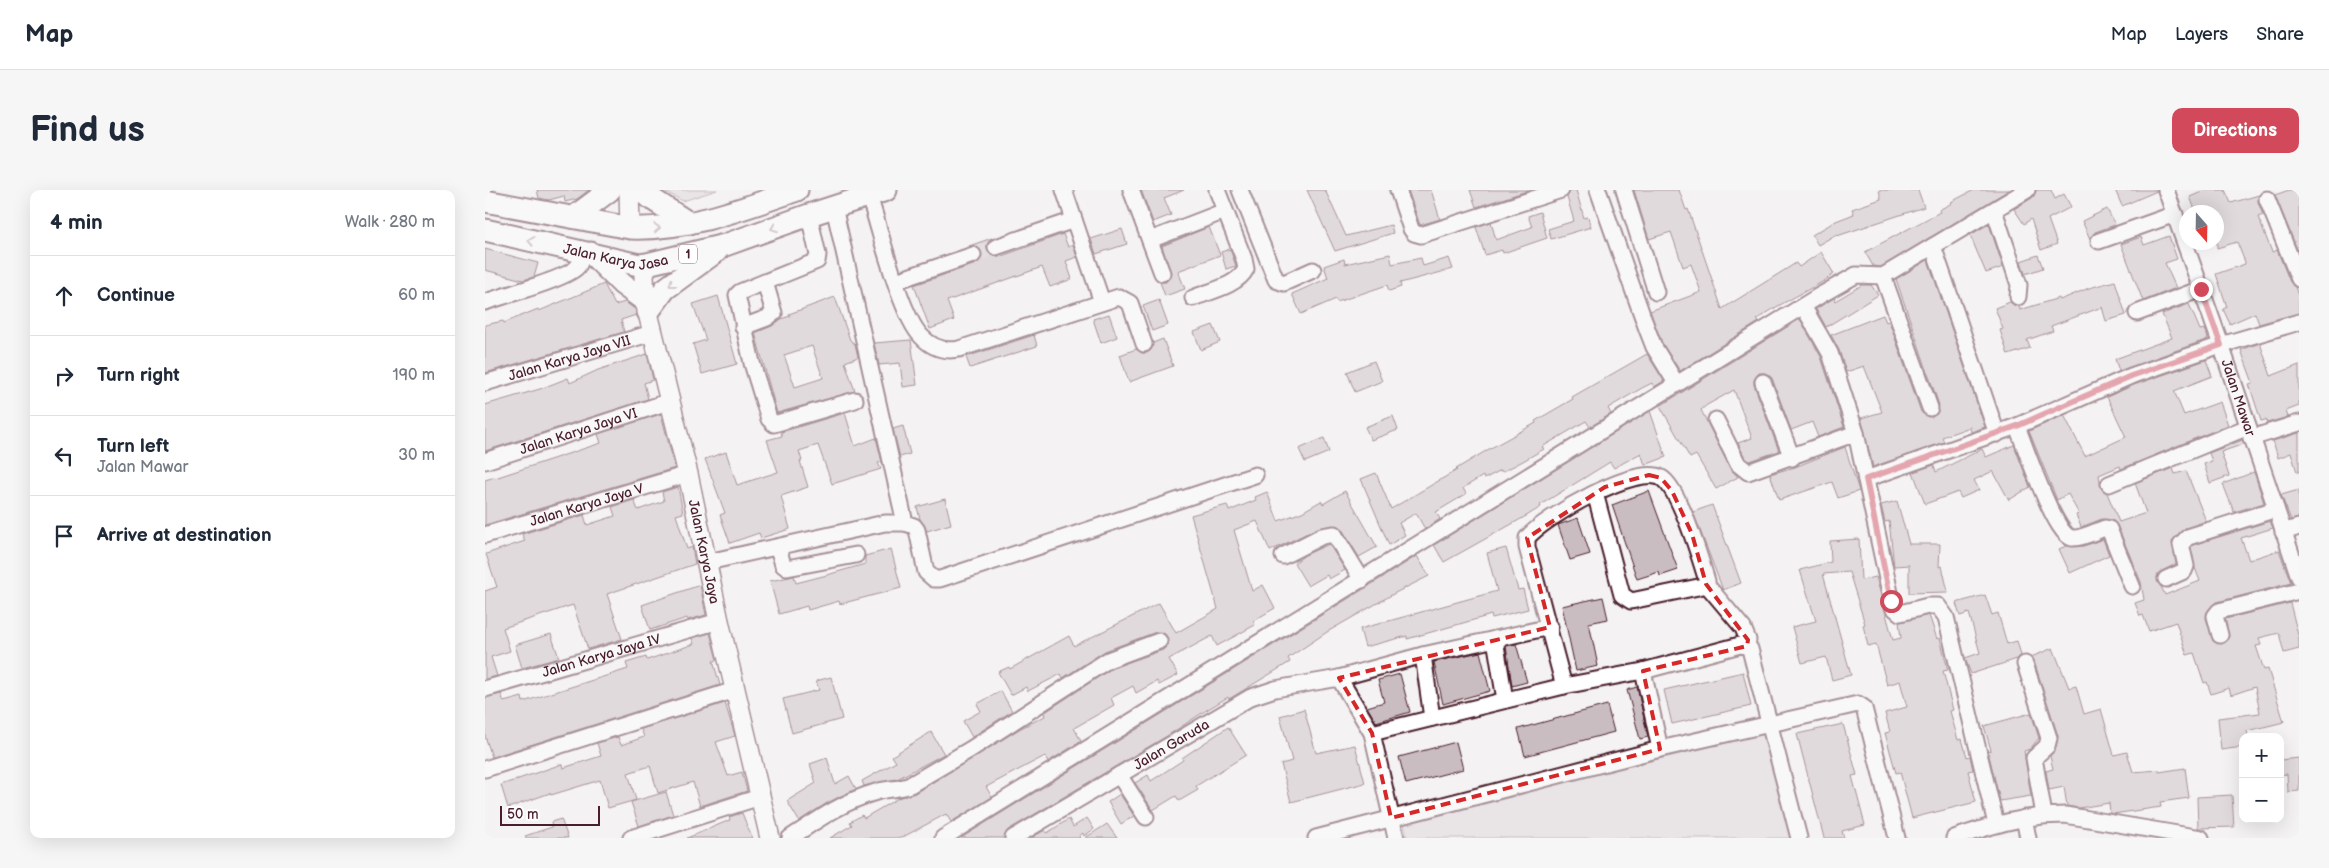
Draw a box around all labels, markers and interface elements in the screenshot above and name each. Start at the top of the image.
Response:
text: Map [25,20,73,49]
text: Map [2111,24,2147,45]
text: Layers [2175,24,2228,45]
text: Share [2256,24,2304,45]
button: Directions [2172,108,2299,153]
text: Find us [30,109,145,152]
north arrow [2179,205,2224,250]
text: 4 min [50,210,103,235]
text: Walk · 280 m [345,213,435,232]
one-way arrow [770,222,778,232]
one-way arrow [653,223,661,234]
one-way arrow [527,236,536,247]
street label: Jalan Karya Jasa [562,240,670,273]
road number: 1 [679,244,697,264]
route end [2190,278,2213,301]
one-way arrow [669,279,678,287]
icon: ahead [50,282,78,310]
text: Continue [97,284,175,307]
text: 60 m [398,286,435,305]
street label: Jalan Karya Jaya VII [506,331,632,384]
street label: Jalan Mawar [2218,357,2260,439]
icon: right [50,362,78,390]
text: Turn right [97,364,180,387]
text: 190 m [393,366,435,385]
street label: Jalan Karya Jaya VI [517,404,639,458]
text: Turn left [97,435,169,458]
icon: left [50,442,78,470]
text: 30 m [398,446,435,465]
text: Jalan Mawar [97,458,188,477]
street label: Jalan Karya Jaya V [528,479,646,530]
street label: Jalan Karya Jaya [685,498,724,605]
icon: arrive [50,522,78,550]
text: Arrive at destination [97,524,272,547]
route start [1880,590,1903,613]
street label: Jalan Karya Jaya IV [540,630,663,681]
street label: Jalan Garuda [1130,715,1212,773]
map controls [2239,733,2284,823]
button: + [2239,733,2284,778]
button: − [2239,778,2284,823]
scale bar [500,803,600,826]
text: 50 m [507,806,539,823]

